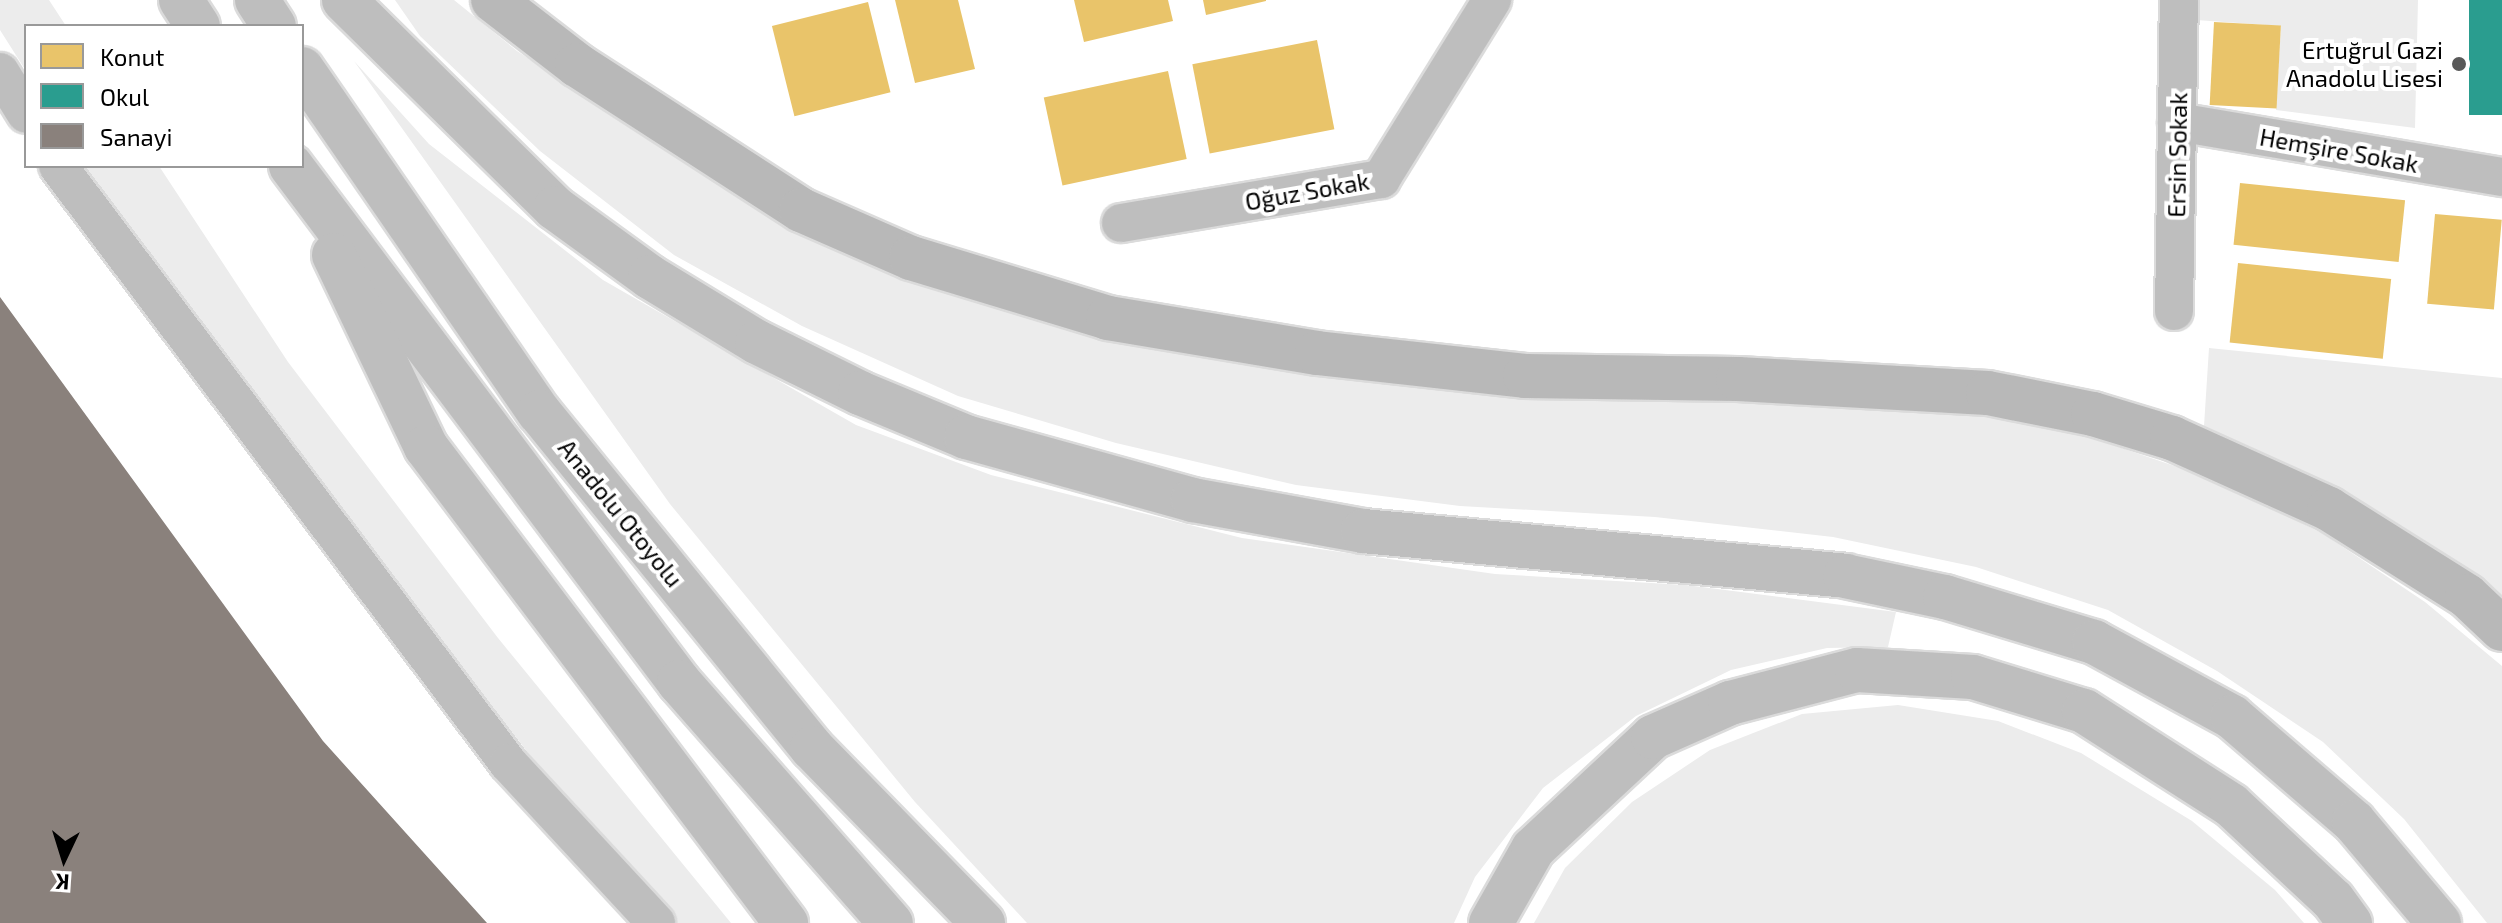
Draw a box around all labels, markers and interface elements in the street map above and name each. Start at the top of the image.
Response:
legend [24,24,304,168]
place label: Ertuğrul Gazi Anadolu Lisesi [2286,36,2443,92]
text: Konut [100,42,164,71]
marker: Ertuğrul Gazi Anadolu Lisesi [2450,55,2468,73]
text: Okul [100,82,149,111]
street label: Ersin Sokak [2162,92,2192,218]
text: Sanayi [100,122,172,151]
street label: Hemşire Sokak [2258,122,2420,178]
street label: Oğuz Sokak [1243,166,1371,216]
street label: Anadolu Otoyolu [553,434,689,592]
north arrow [24,819,104,899]
text: K [54,869,70,896]

